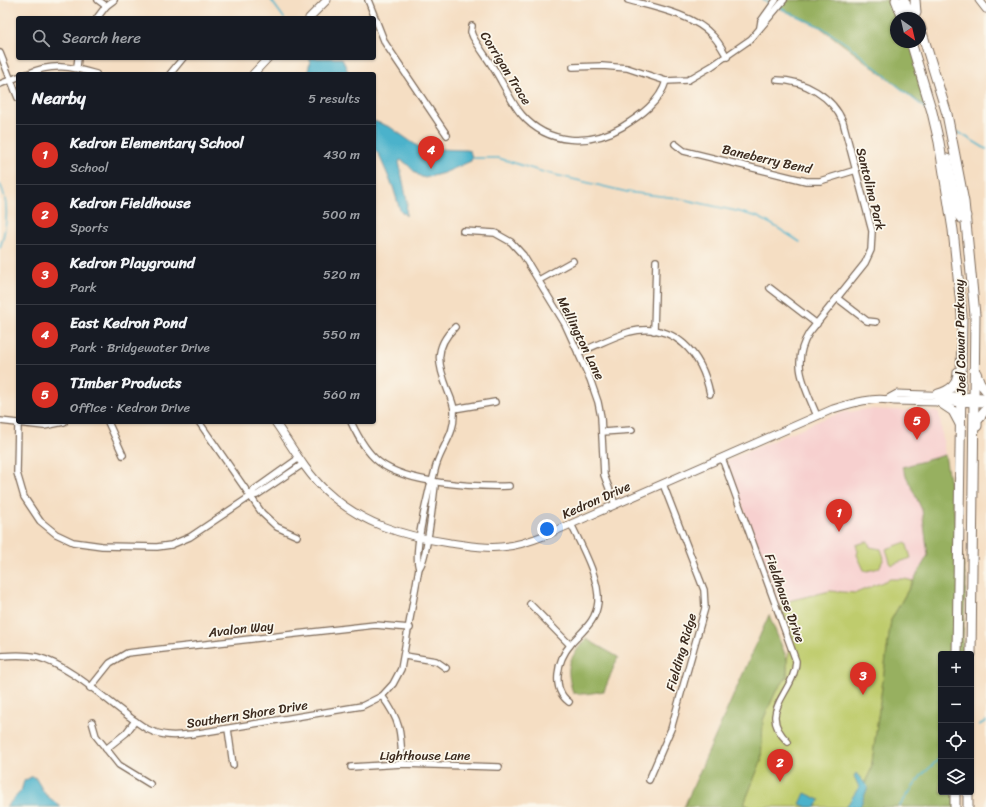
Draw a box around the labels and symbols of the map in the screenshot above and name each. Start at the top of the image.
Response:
north arrow [890,12,926,48]
street label: Corrigan Trace [474,26,538,110]
pin: 4 [418,136,444,169]
street label: Baneberry Bend [720,138,815,181]
street label: Santolina Park [850,145,892,233]
street label: Joel Cowan Parkway [947,279,973,396]
street label: Mellington Lane [551,292,611,384]
pin: 5 [904,407,930,440]
street label: Kedron Drive [558,474,634,525]
pin: 1 [826,499,852,532]
your location [537,519,557,539]
street label: Fieldhouse Drive [758,550,812,646]
street label: Fielding Ridge [659,610,703,694]
street label: Avalon Way [206,614,275,644]
pin: 3 [850,662,876,695]
street label: Southern Shore Drive [185,693,310,735]
street label: Lighthouse Lane [380,744,470,767]
pin: 2 [767,749,793,782]

